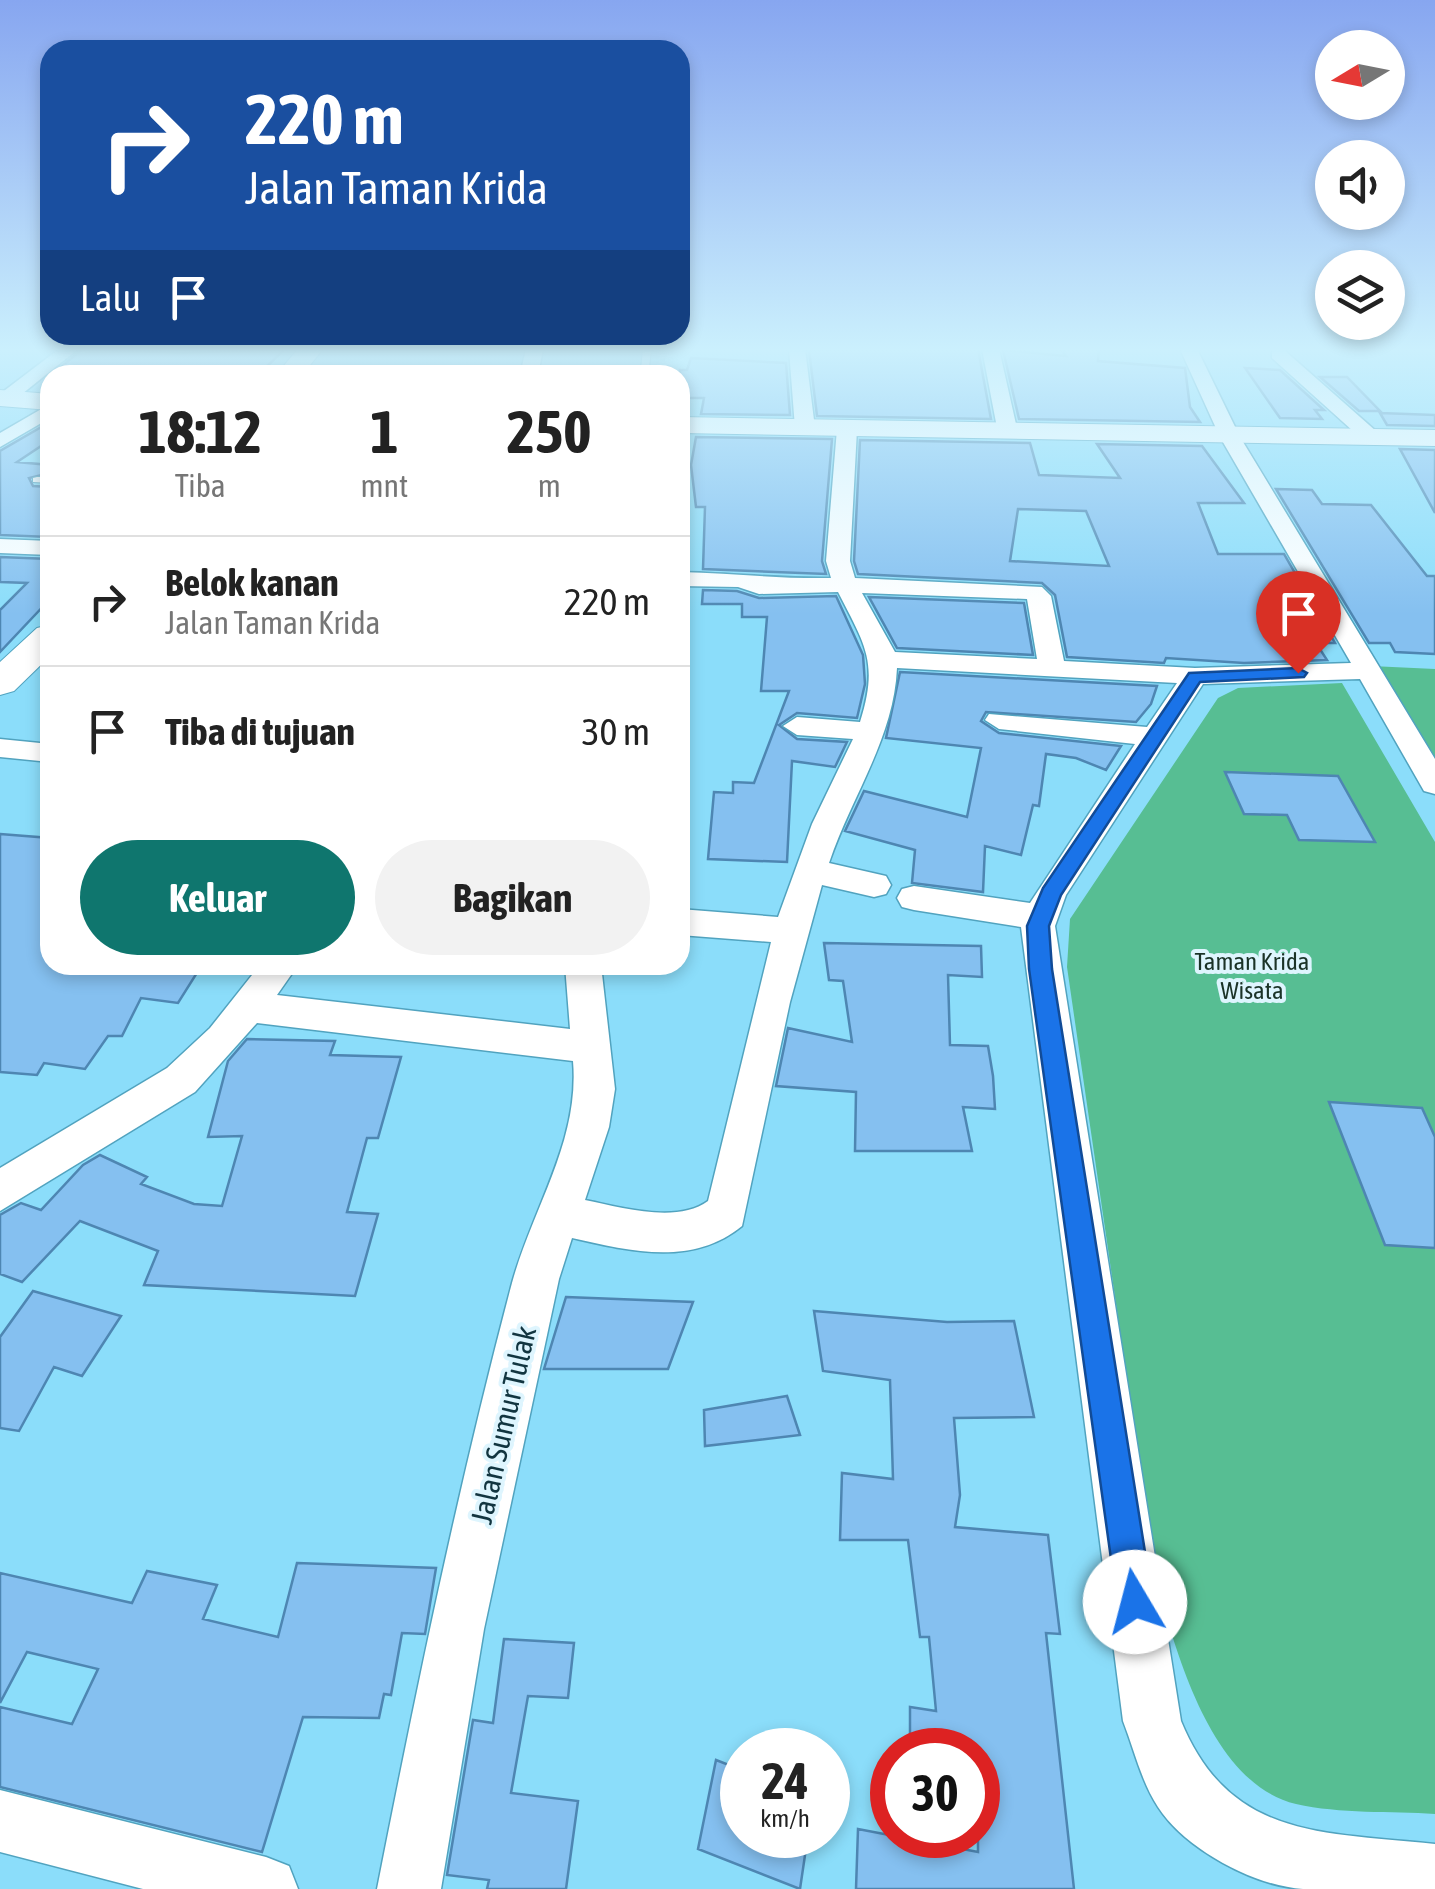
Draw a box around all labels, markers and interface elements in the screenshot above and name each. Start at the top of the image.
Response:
north arrow [1315,30,1405,120]
map controls [1315,30,1405,340]
text: 220 m [245,79,404,159]
icon: right [80,80,210,210]
button: sound [1315,140,1405,230]
text: Jalan Taman Krida [245,162,548,214]
button: layers [1315,250,1405,340]
icon: arrive [161,270,216,325]
text: Lalu [80,276,141,319]
text: 18:12 [139,397,262,466]
text: 1 [370,397,399,466]
text: 250 [507,397,591,466]
text: Tiba [175,467,226,504]
text: mnt [361,467,408,504]
text: m [538,467,561,504]
text: Belok kanan [165,561,339,604]
pin [1256,571,1341,674]
icon: right [80,574,135,629]
text: 220 m [564,580,650,623]
icon: arrive [1271,586,1326,641]
text: Jalan Taman Krida [165,604,380,641]
icon: arrive [80,704,135,759]
text: Tiba di tujuan [165,710,355,753]
text: 30 m [582,710,650,753]
button: Keluar [80,840,355,955]
button: Bagikan [375,840,650,955]
park label: Taman Krida Wisata [1195,947,1309,1004]
street label: Jalan Sumur Tulak [464,1323,542,1527]
position arrow [1083,1550,1187,1654]
speed limit sign: 30 [870,1728,1000,1858]
text: 24 [761,1752,808,1810]
text: km/h [760,1804,810,1832]

